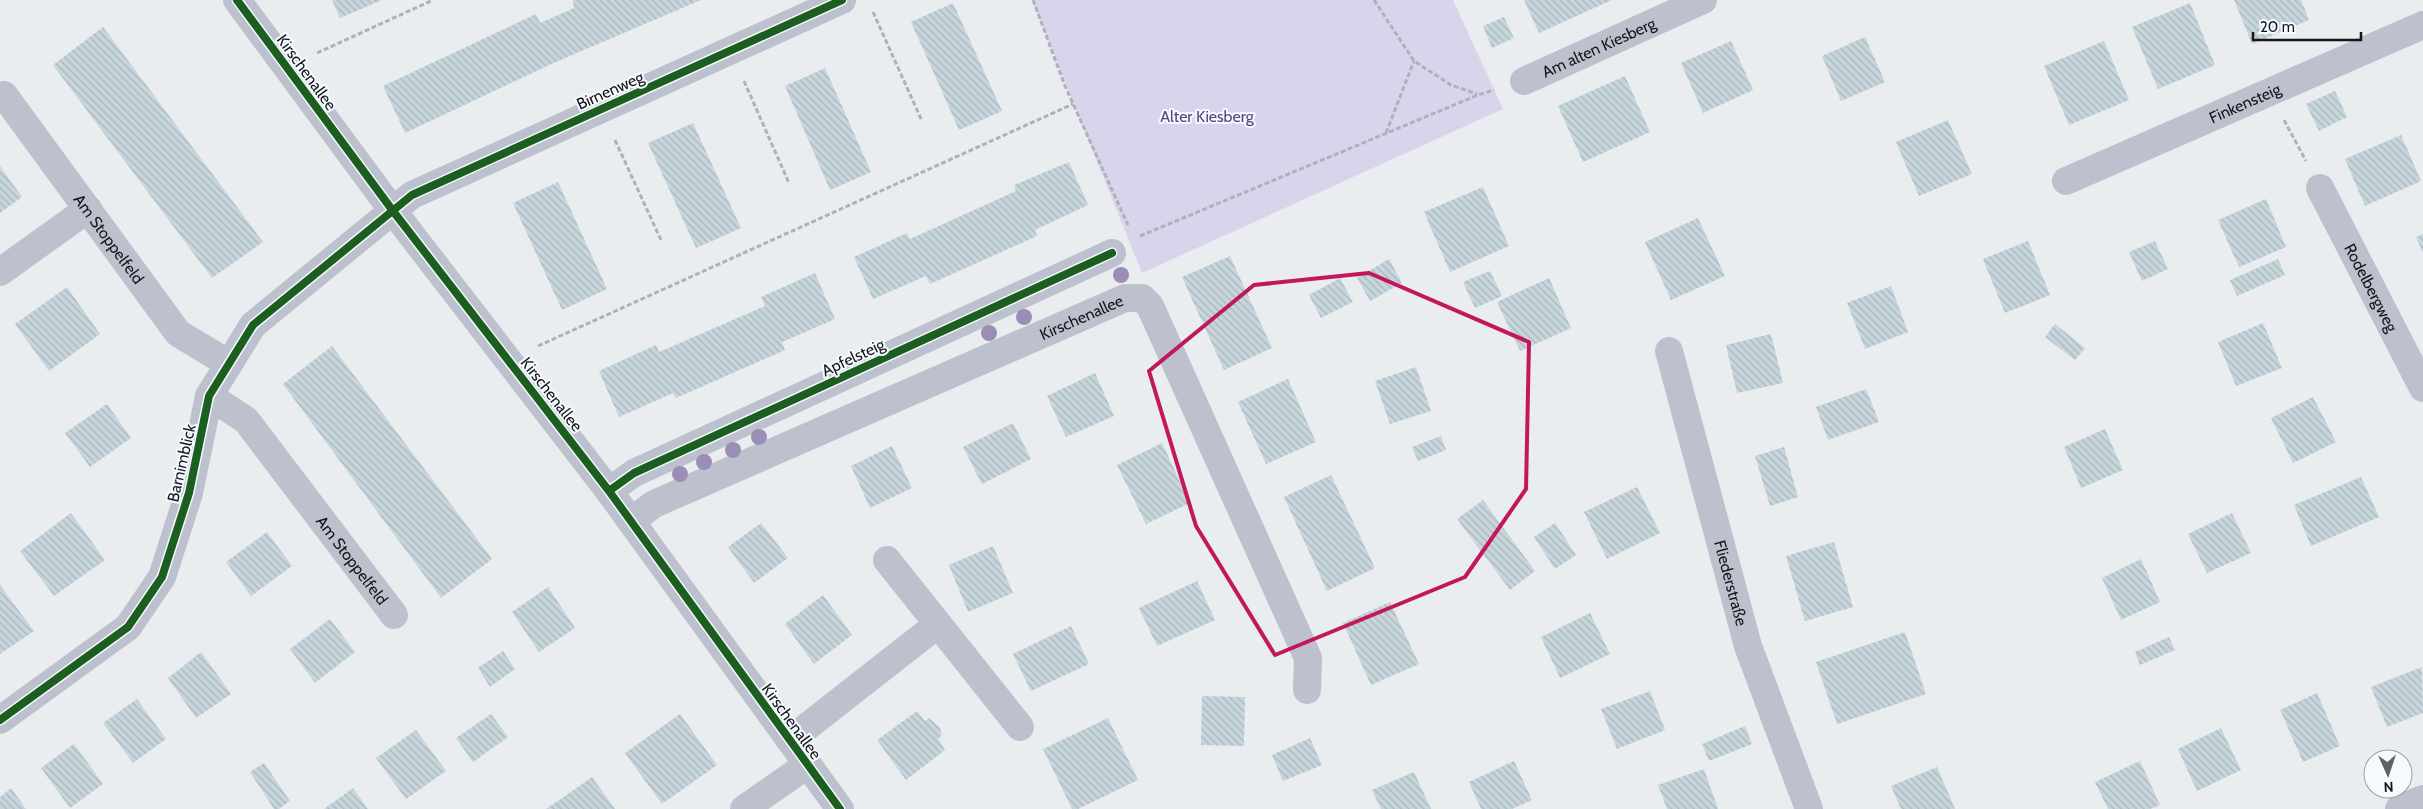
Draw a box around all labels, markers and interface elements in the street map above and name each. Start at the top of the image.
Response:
scale bar [2253,10,2360,42]
street label: Am alten Kiesberg [1539,13,1660,82]
text: 20 m [2260,18,2295,36]
street label: Kirschenallee [273,31,340,114]
street label: Birnenweg [574,67,648,114]
street label: Finkensteig [2206,79,2285,127]
park label: Alter Kiesberg [1160,107,1255,126]
street label: Am Stoppelfeld [70,190,148,288]
street label: Rodelbergweg [2340,240,2402,336]
street label: Kirschenallee [1037,291,1126,344]
street label: Apfelsteig [819,334,889,380]
street label: Kirschenallee [517,353,587,435]
street label: Barnimblick [163,422,200,504]
street label: Am Stoppelfeld [312,512,392,609]
street label: Fliederstraße [1710,538,1751,628]
street label: Kirschenallee [758,680,825,763]
north arrow [2363,749,2413,799]
text: N [2383,778,2394,796]

